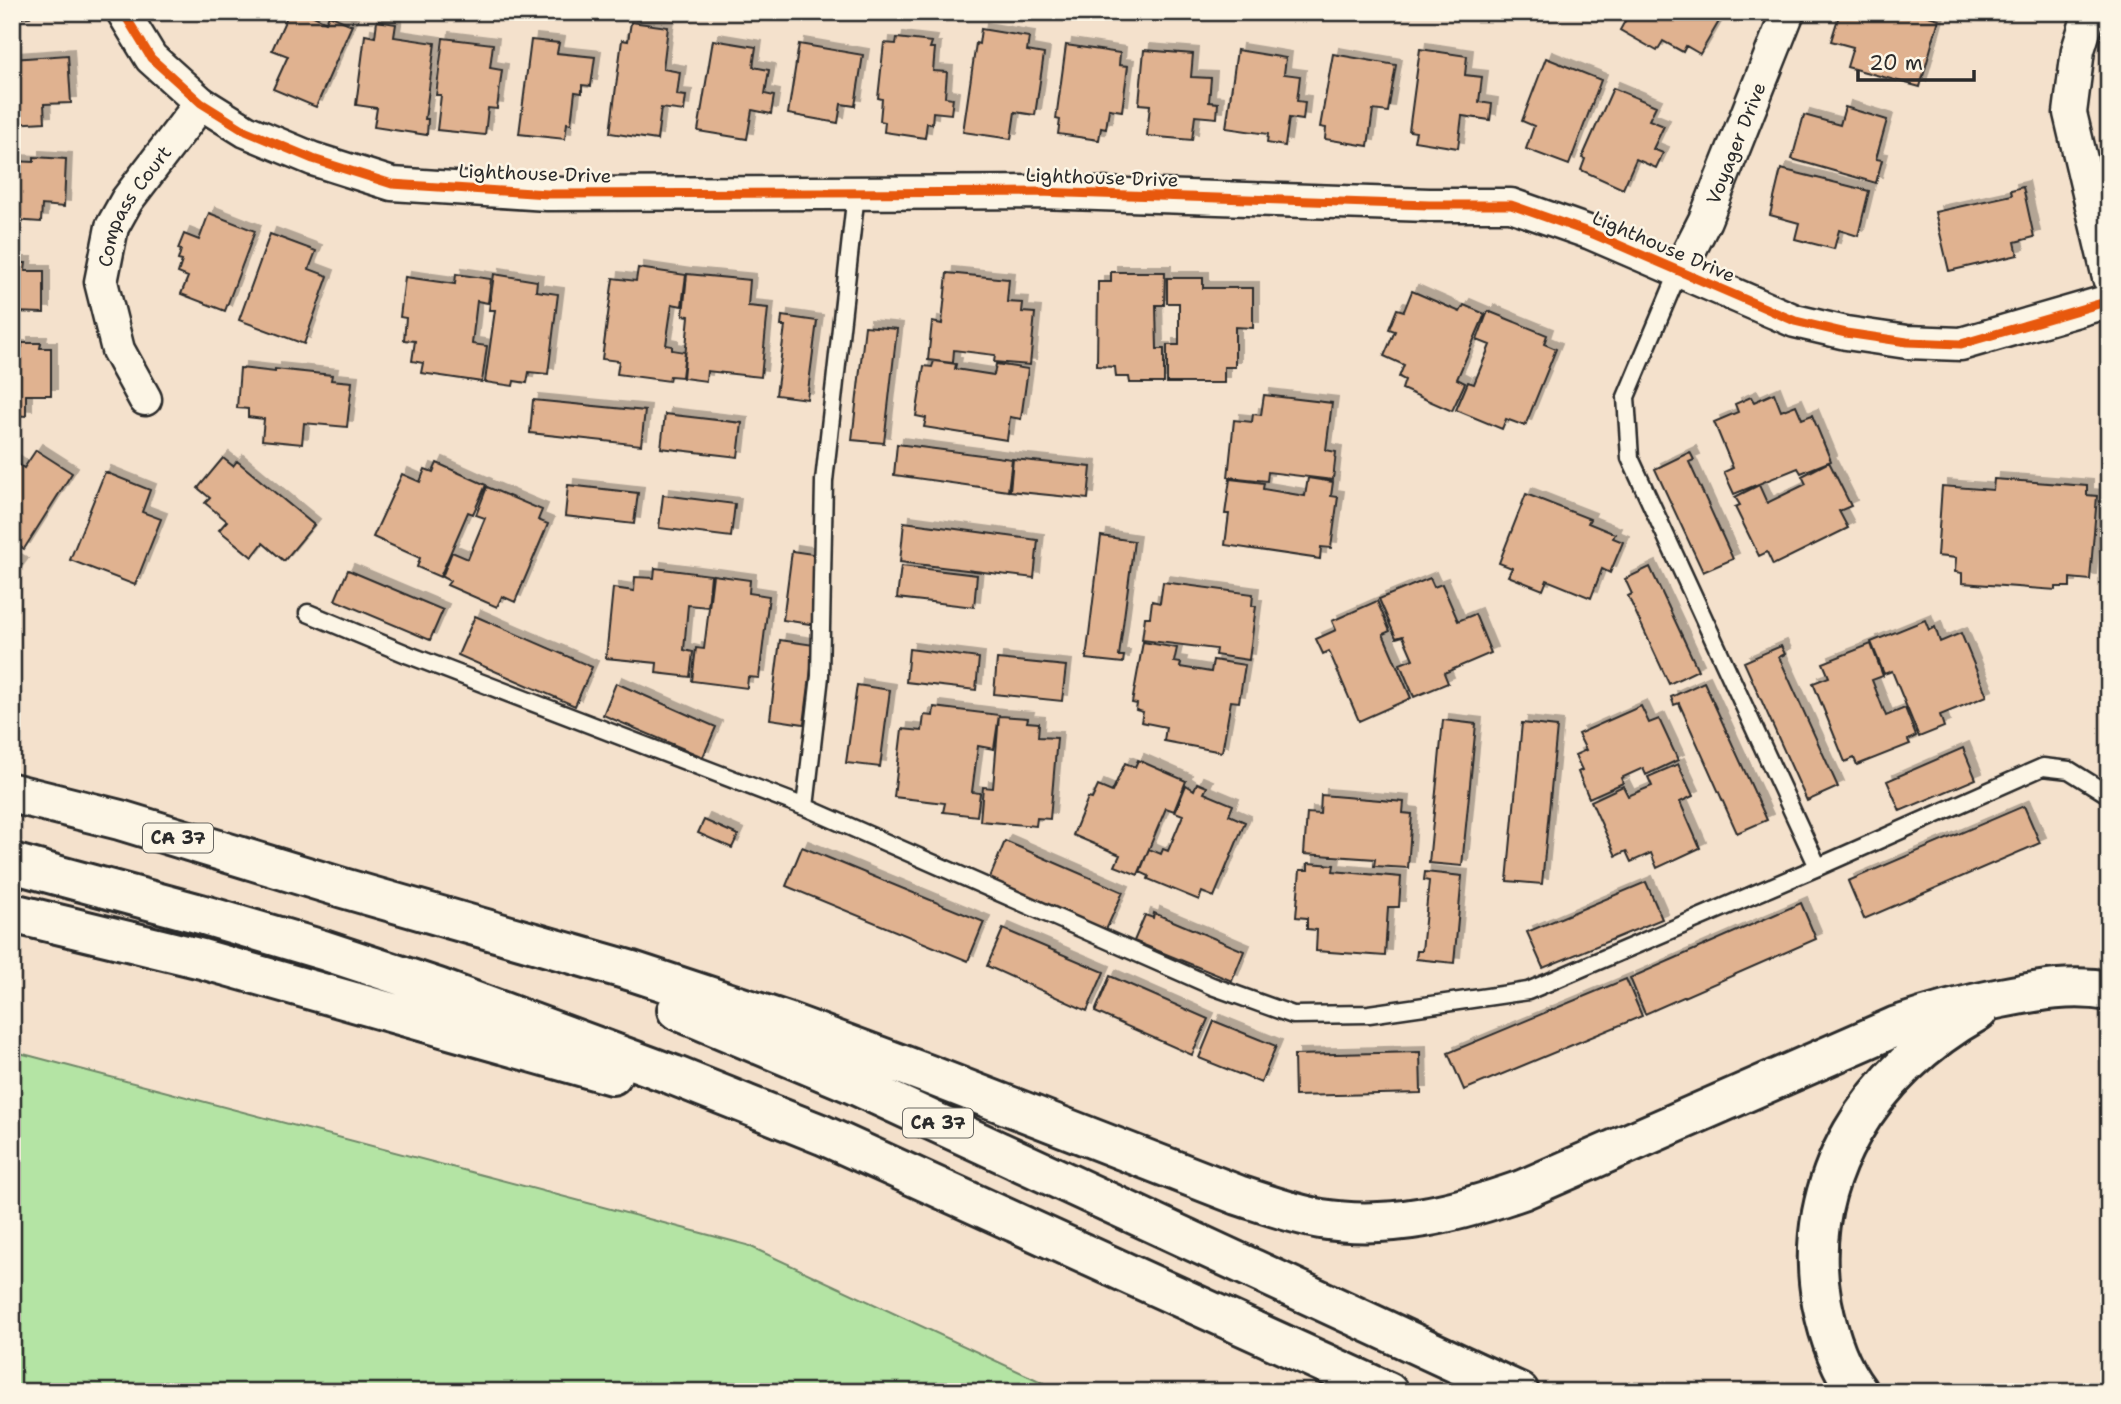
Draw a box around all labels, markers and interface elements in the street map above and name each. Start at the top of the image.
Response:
scale bar [1858,38,1974,82]
text: 20 m [1869,49,1923,77]
street label: Voyager Drive [1701,79,1772,208]
street label: Compass Court [92,141,177,269]
street label: Lighthouse Drive [458,158,612,189]
street label: Lighthouse Drive [1025,162,1179,193]
street label: Lighthouse Drive [1589,205,1739,288]
road number: CA 37 [143,824,213,852]
road number: CA 37 [903,1108,973,1138]

